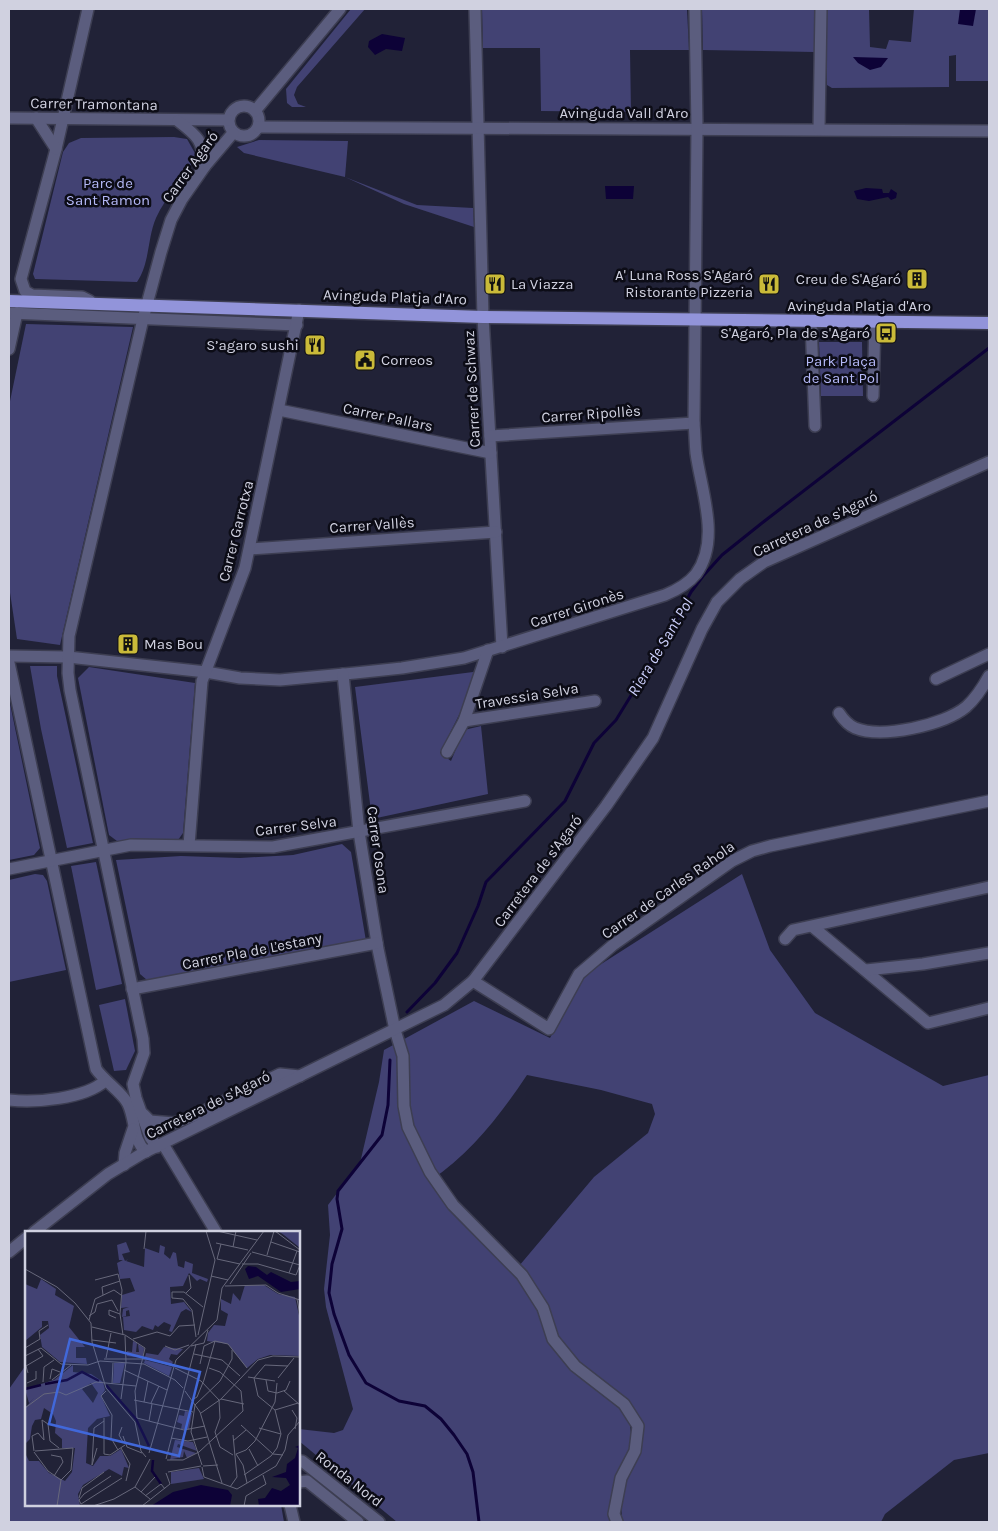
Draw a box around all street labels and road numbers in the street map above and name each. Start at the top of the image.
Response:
street label: Carrer Tramontana [30,94,158,114]
street label: Avinguda Vall d'Aro [560,104,688,122]
street label: Carrer Agaró [158,128,222,206]
street label: Avinguda Platja d'Aro [323,285,467,309]
street label: Avinguda Platja d'Aro [787,297,931,315]
street label: Carrer de Schwaz [460,330,484,448]
street label: Carrer Pallars [341,399,435,435]
street label: Carrer Ripollès [541,402,641,426]
street label: Carrer Garrotxa [215,479,257,583]
street label: Carretera de s'Agaró [750,487,880,561]
street label: Carrer Vallès [329,513,415,537]
street label: Carrer Gironès [528,584,626,632]
street label: Travessia Selva [474,679,580,713]
street label: Carrer Osona [363,805,393,895]
street label: Carretera de s'Agaró [490,811,586,931]
street label: Carrer Selva [254,812,338,840]
street label: Carrer de Carles Rahola [598,837,738,943]
street label: Carrer Pla de Ľestany [181,929,323,973]
street label: Carretera de s'Agaró [143,1067,273,1143]
street label: Ronda Nord [312,1447,386,1511]

